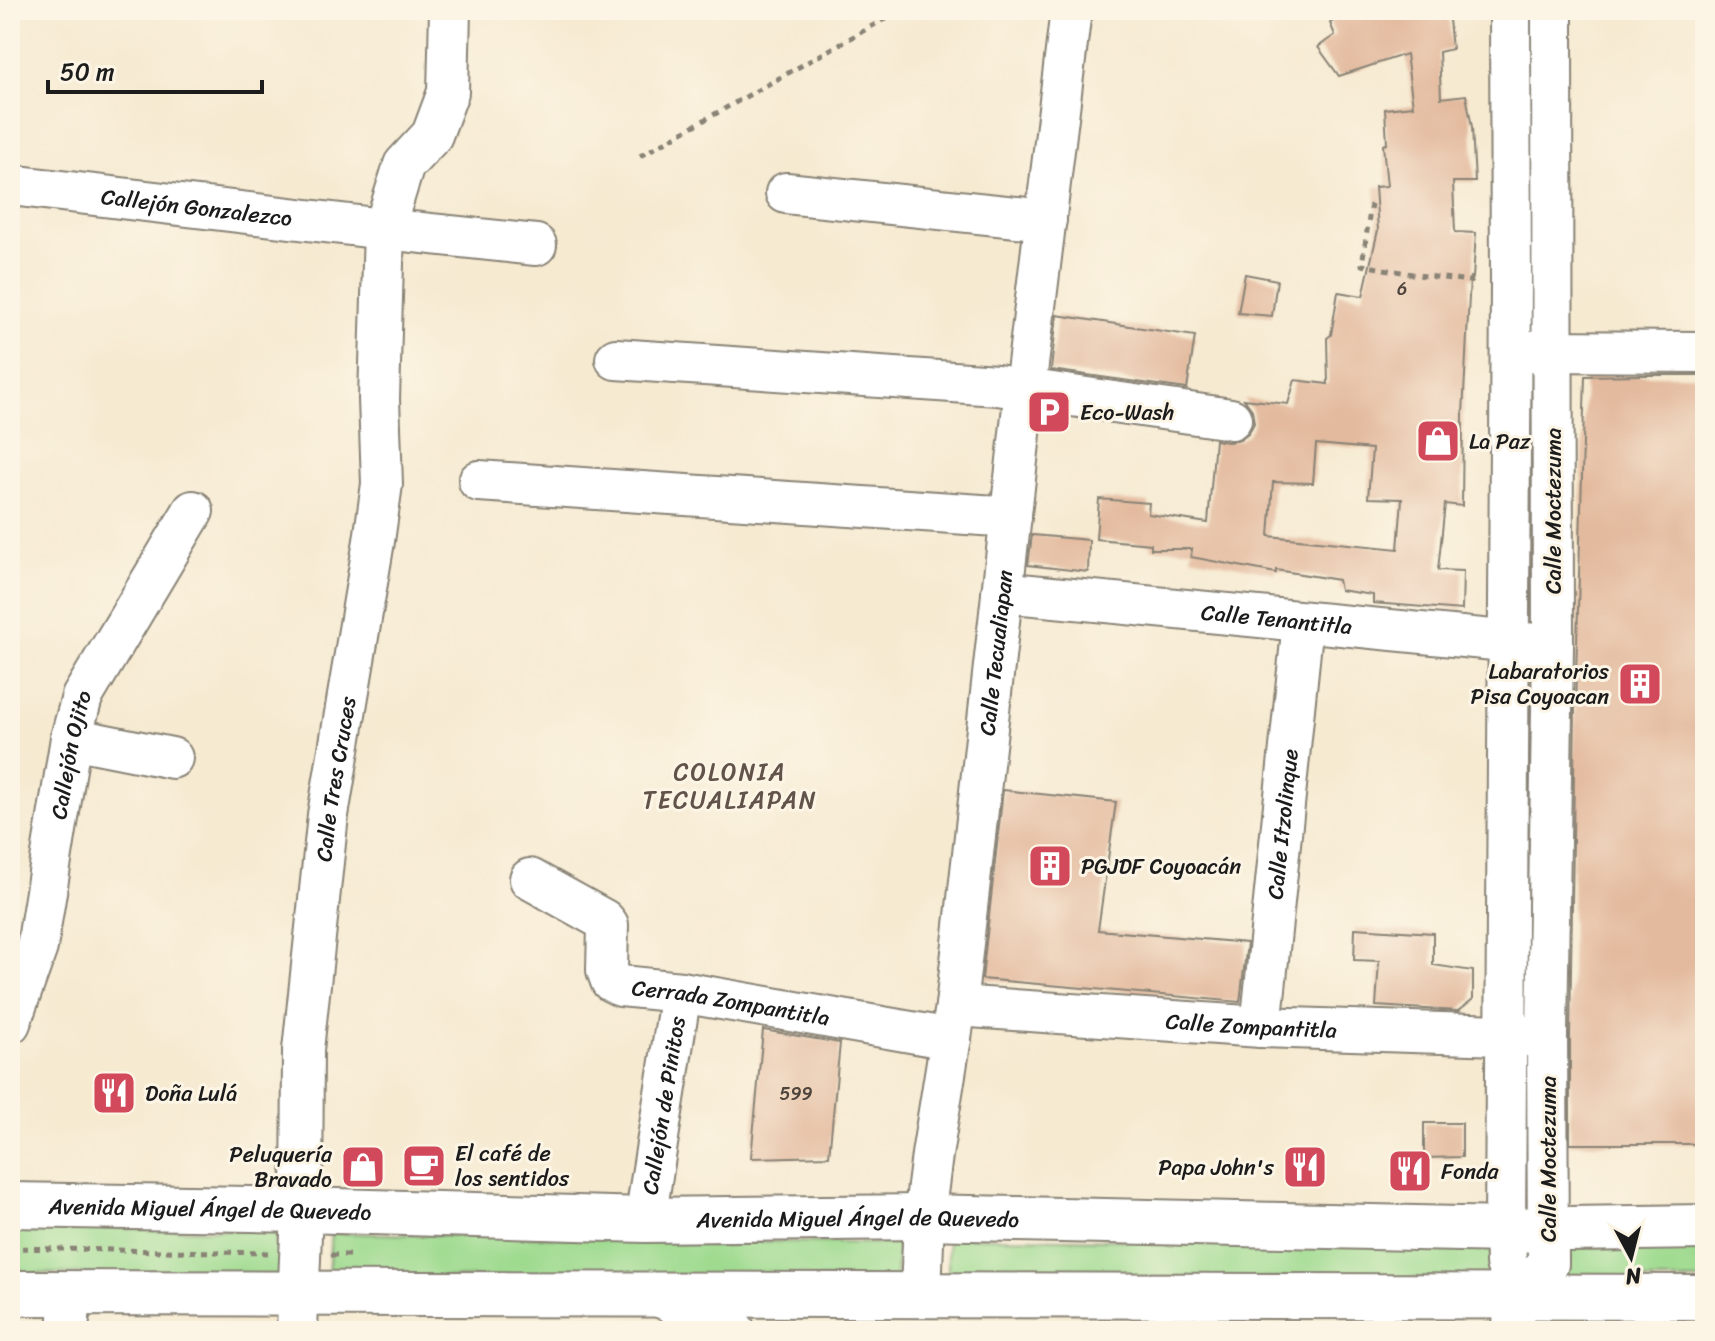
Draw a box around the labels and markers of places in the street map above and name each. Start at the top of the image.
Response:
parking icon: Eco-Wash [1025,388,1073,436]
place label: Eco-Wash [1080,393,1174,432]
shop icon: La Paz [1414,417,1462,465]
place label: La Paz [1469,422,1531,461]
place label: Labaratorios Pisa Coyoacan [1471,652,1610,716]
building icon: Labaratorios Pisa Coyoacan [1616,660,1664,708]
building icon: PGJDF Coyoacán [1026,842,1074,890]
place label: PGJDF Coyoacán [1081,847,1241,886]
restaurant icon: Doña Lulá [90,1069,138,1117]
place label: Doña Lulá [145,1074,237,1113]
place label: El café de los sentidos [455,1134,570,1198]
place label: Peluquería Bravado [229,1135,333,1199]
cafe icon: El café de los sentidos [400,1142,448,1190]
shop icon: Peluquería Bravado [339,1143,387,1191]
restaurant icon: Papa John's [1281,1143,1329,1191]
restaurant icon: Fonda [1386,1147,1434,1195]
place label: Papa John's [1158,1148,1275,1187]
place label: Fonda [1441,1152,1500,1191]

